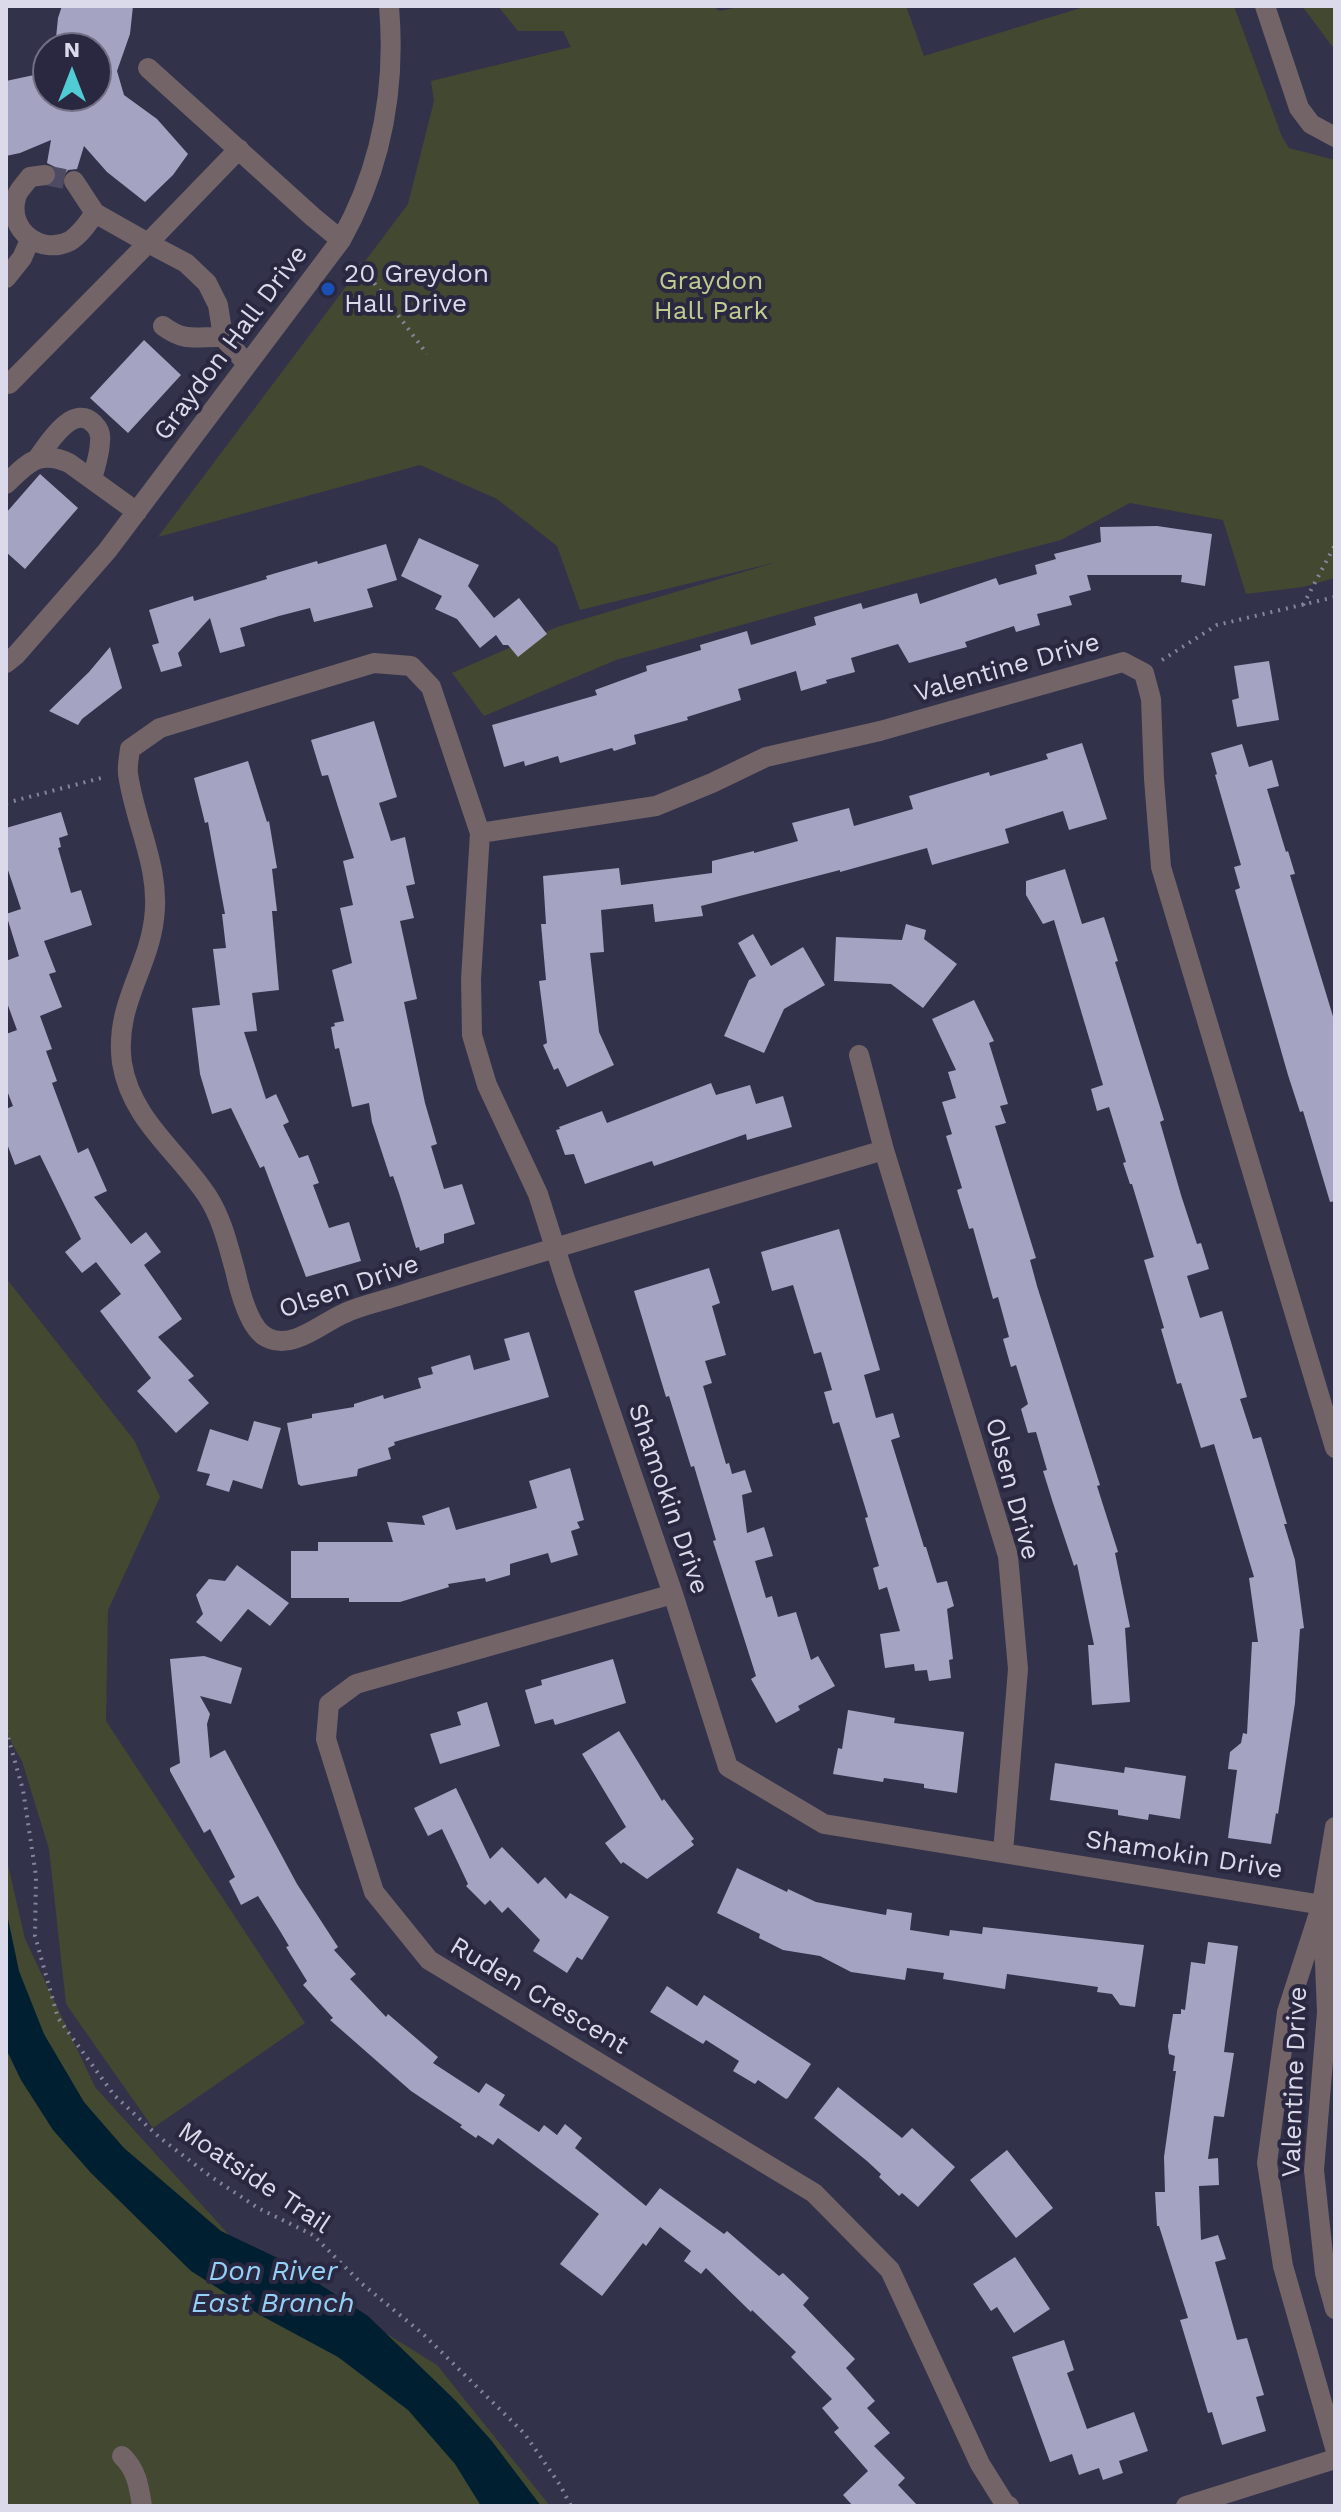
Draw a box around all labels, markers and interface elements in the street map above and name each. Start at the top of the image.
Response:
north arrow [32,32,112,112]
text: N [64,37,80,62]
street label: Graydon Hall Drive [147,239,315,447]
place label: 20 Greydon Hall Drive [344,258,489,320]
park label: Graydon Hall Park [654,265,768,326]
marker: 20 Greydon Hall Drive [319,280,337,298]
street label: Valentine Drive [911,627,1103,709]
street label: Olsen Drive [275,1249,423,1325]
street label: Shamokin Drive [621,1400,715,1598]
street label: Olsen Drive [978,1415,1046,1563]
street label: Shamokin Drive [1083,1824,1285,1886]
street label: Ruden Crescent [444,1931,634,2061]
street label: Valentine Drive [1276,1986,1314,2178]
street label: Moatside Trail [172,2116,336,2240]
water label: Don River East Branch [191,2255,355,2321]

